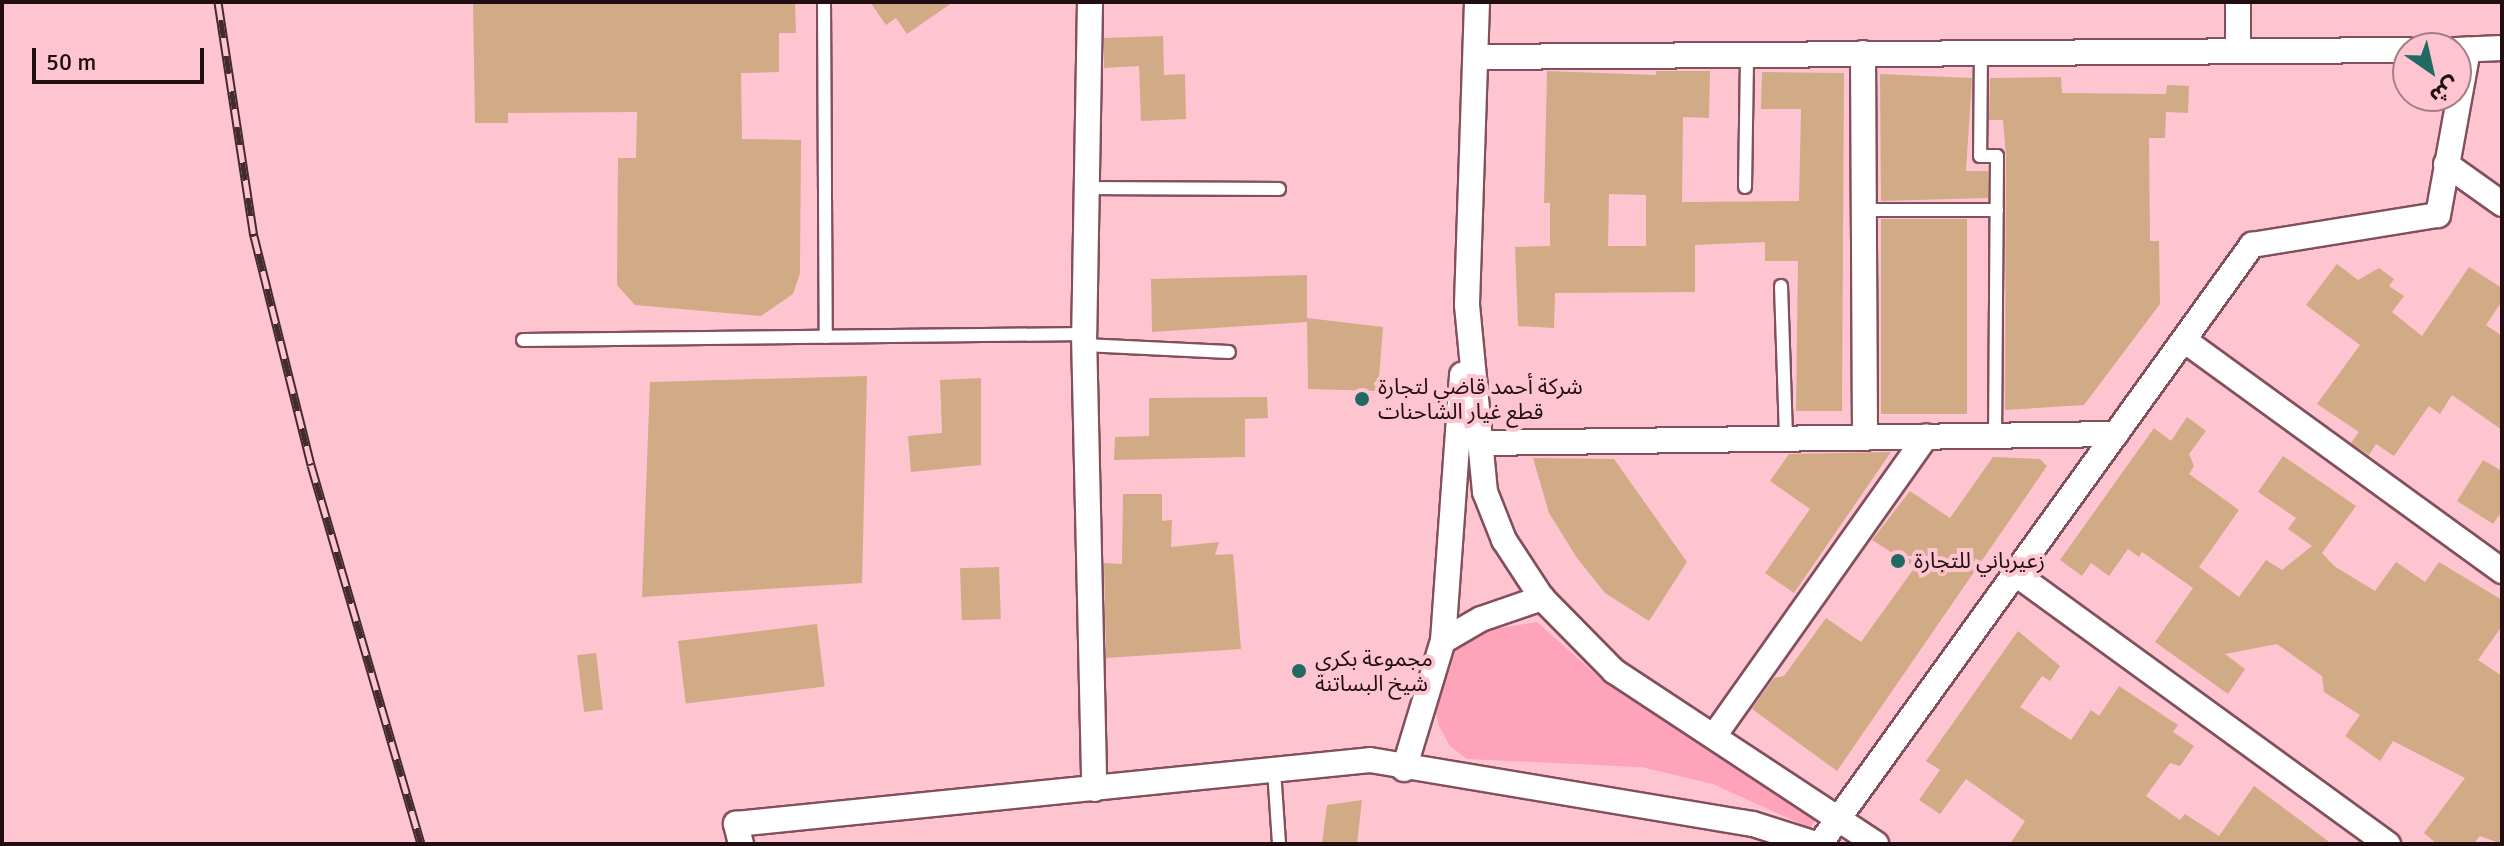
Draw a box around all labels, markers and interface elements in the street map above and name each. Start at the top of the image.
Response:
scale bar [36,32,208,82]
north arrow [2392,32,2472,112]
text: 50 m [46,47,96,77]
text: ش [2425,71,2465,110]
place label: شركة أحمد قاضي لتجارة قطع غيار الشاحنات [1378,373,1583,424]
marker: شركة أحمد قاضي لتجارة قطع غيار الشاحنات [1353,390,1371,408]
place label: زعيرباني للتجارة [1914,548,2045,574]
marker: زعيرباني للتجارة [1889,552,1907,570]
place label: مجموعة بكري شيخ البساتنة [1315,645,1433,696]
marker: مجموعة بكري شيخ البساتنة [1290,662,1308,680]

